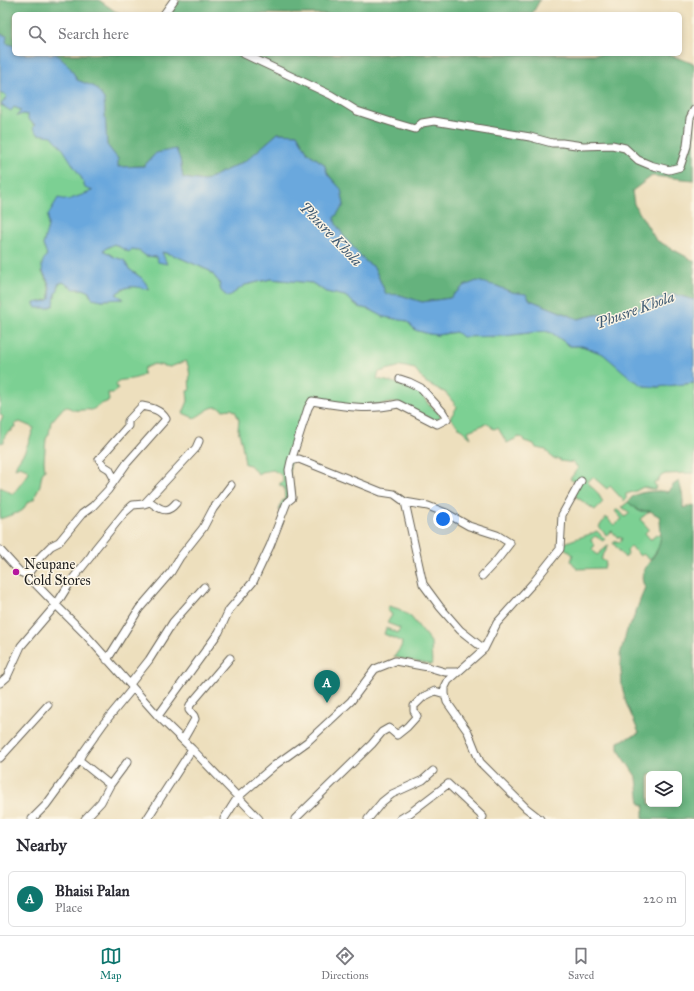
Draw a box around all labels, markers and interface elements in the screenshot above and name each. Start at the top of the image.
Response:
search box [12,12,682,56]
icon: search [26,23,48,45]
text: Search here [58,25,129,43]
water label: Phusre Khola [296,198,366,270]
water label: Phusre Khola [593,287,677,333]
your location [433,509,453,529]
place label: Neupane Cold Stores [24,556,91,589]
marker: Neupane Cold Stores [11,567,21,577]
pin: A [314,670,340,703]
map controls [646,771,682,807]
button: layers [646,771,682,807]
text: Nearby [16,835,67,856]
text: Bhaisi Palan [55,882,130,900]
text: A [26,891,34,907]
text: 220 m [643,891,677,907]
text: Place [55,900,82,916]
tab: Map [100,945,122,982]
tab: Directions [321,945,369,982]
tab: Saved [568,945,594,982]

